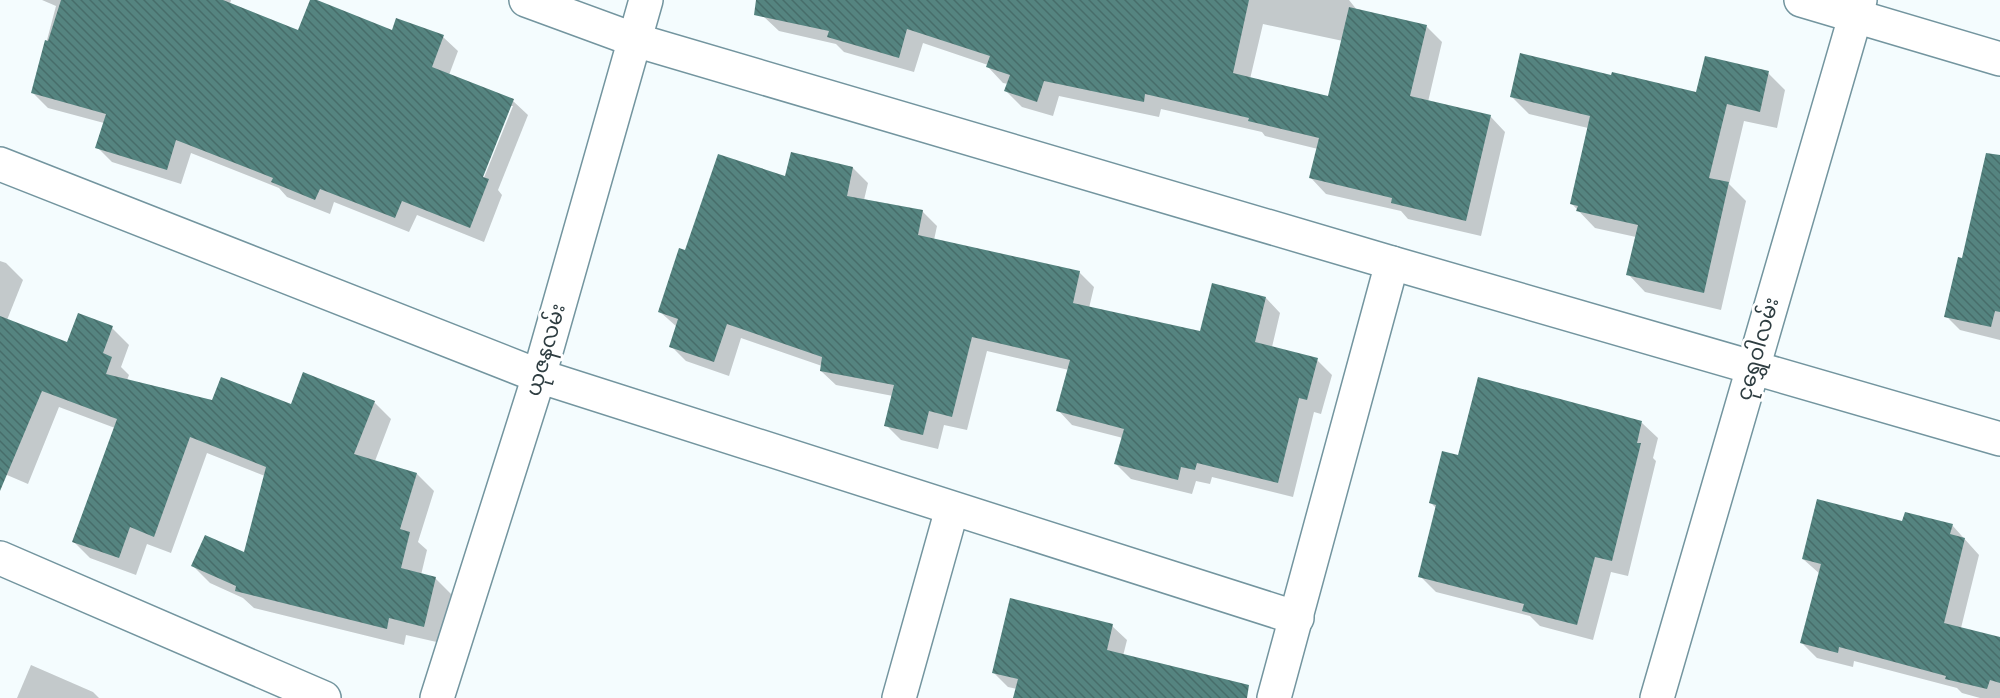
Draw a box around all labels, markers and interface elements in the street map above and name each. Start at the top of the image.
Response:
street label: ငုရွှေဝါလမ်း [1728,294,1788,404]
street label: ယုဇနလမ်း [517,300,575,400]

